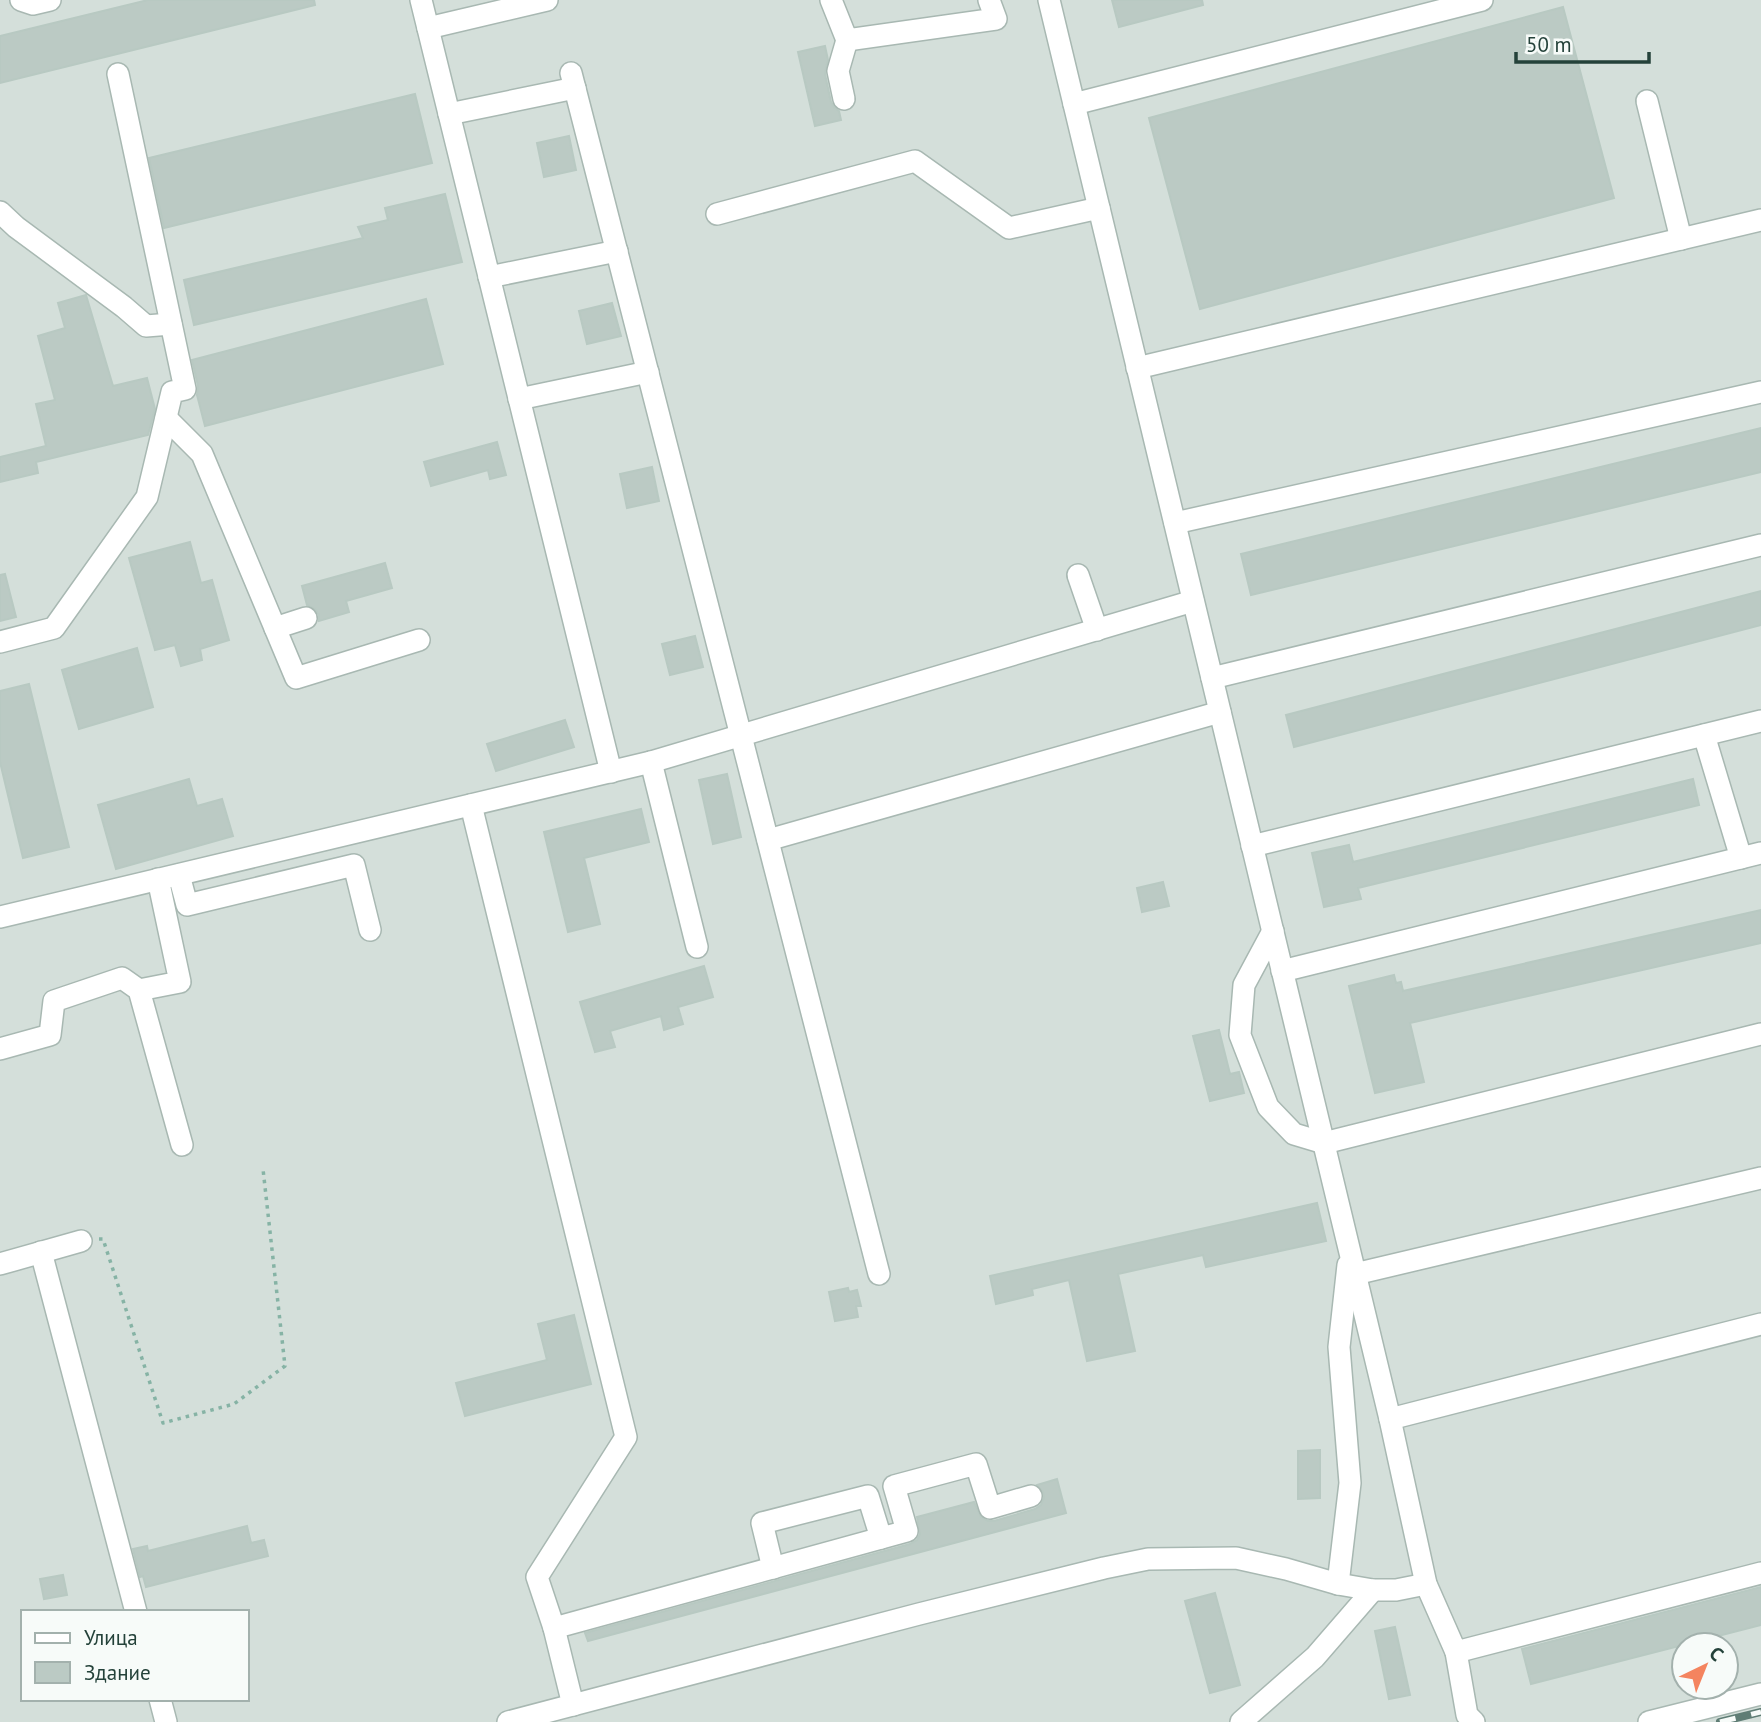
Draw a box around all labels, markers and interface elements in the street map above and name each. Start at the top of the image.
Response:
scale bar [1516,21,1649,65]
text: 50 m [1526,31,1572,58]
legend [21,1610,248,1701]
text: Улица [84,1624,138,1651]
north arrow [1670,1631,1740,1701]
text: С [1705,1641,1729,1666]
text: Здание [84,1659,151,1686]

